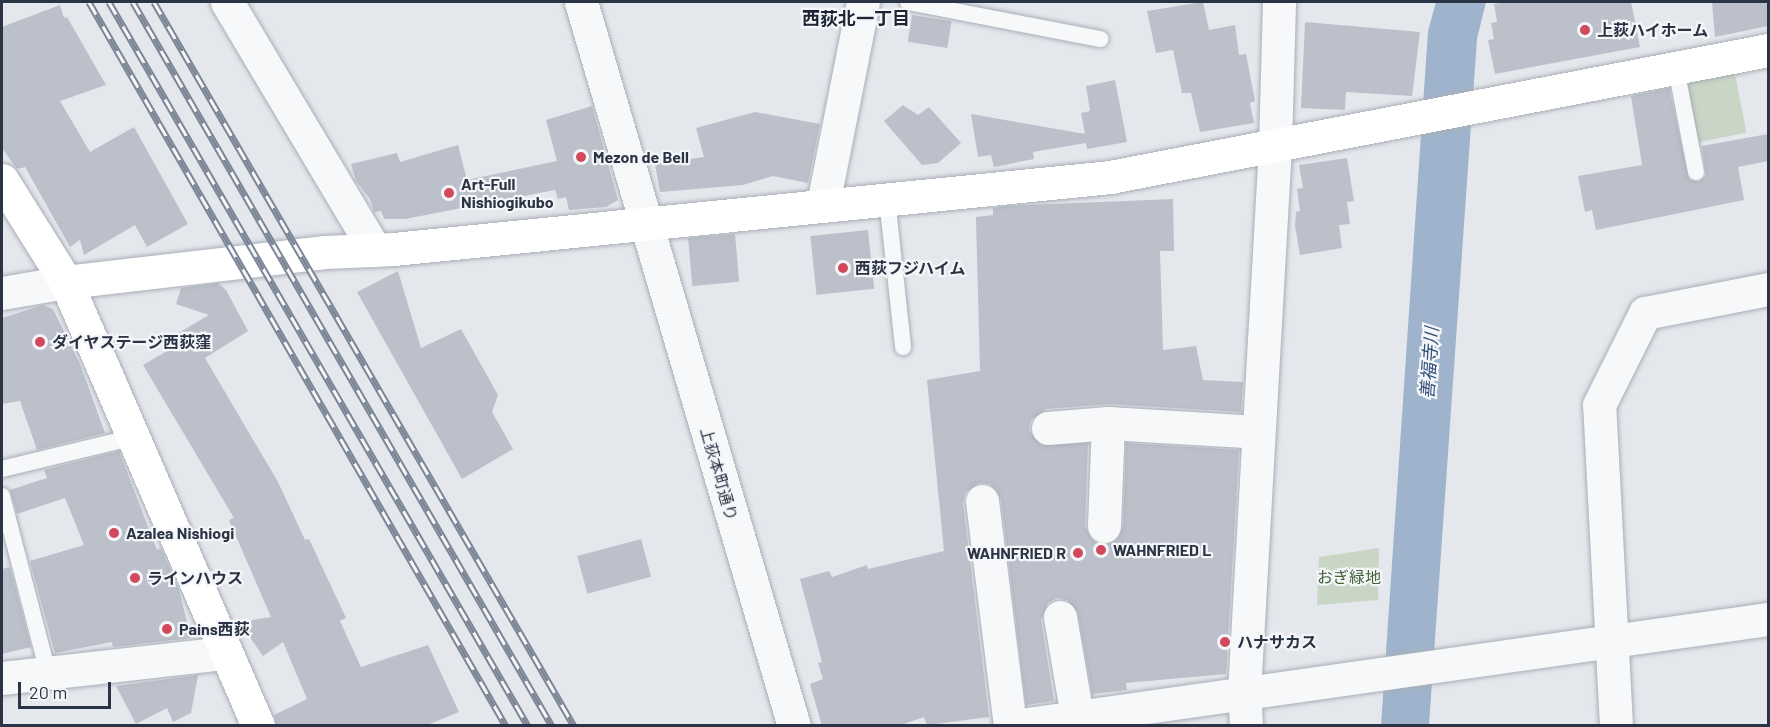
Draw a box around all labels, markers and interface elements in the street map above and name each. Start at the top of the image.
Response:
district label: 西荻北一丁目 [802,7,910,29]
place label: 上荻ハイホーム [1597,20,1709,40]
marker: 上荻ハイホーム [1578,23,1592,37]
place label: Mezon de Bell [593,147,689,167]
marker: Mezon de Bell [574,150,588,164]
place label: Art-Full Nishiogikubo [461,174,554,212]
marker: Art-Full Nishiogikubo [442,186,456,200]
place label: 西荻フジハイム [855,258,967,278]
marker: 西荻フジハイム [836,261,850,275]
water label: 善福寺川 [1416,326,1442,400]
place label: ダイヤステージ西荻窪 [52,332,212,352]
marker: ダイヤステージ西荻窪 [33,335,47,349]
street label: 上荻本町通り [697,425,741,523]
place label: Azalea Nishiogi [126,523,234,543]
marker: Azalea Nishiogi [107,526,121,540]
place label: WAHNFRIED L [1113,540,1211,560]
place label: WAHNFRIED R [967,543,1066,563]
marker: WAHNFRIED L [1094,543,1108,557]
marker: WAHNFRIED R [1071,546,1085,560]
park label: おぎ緑地 [1317,567,1381,587]
place label: ラインハウス [147,568,243,588]
marker: ラインハウス [128,571,142,585]
place label: Pains西荻 [179,619,250,639]
marker: Pains西荻 [160,622,174,636]
place label: ハナサカス [1237,632,1317,652]
marker: ハナサカス [1218,635,1232,649]
scale bar [21,670,114,708]
text: 20 m [29,681,67,703]

